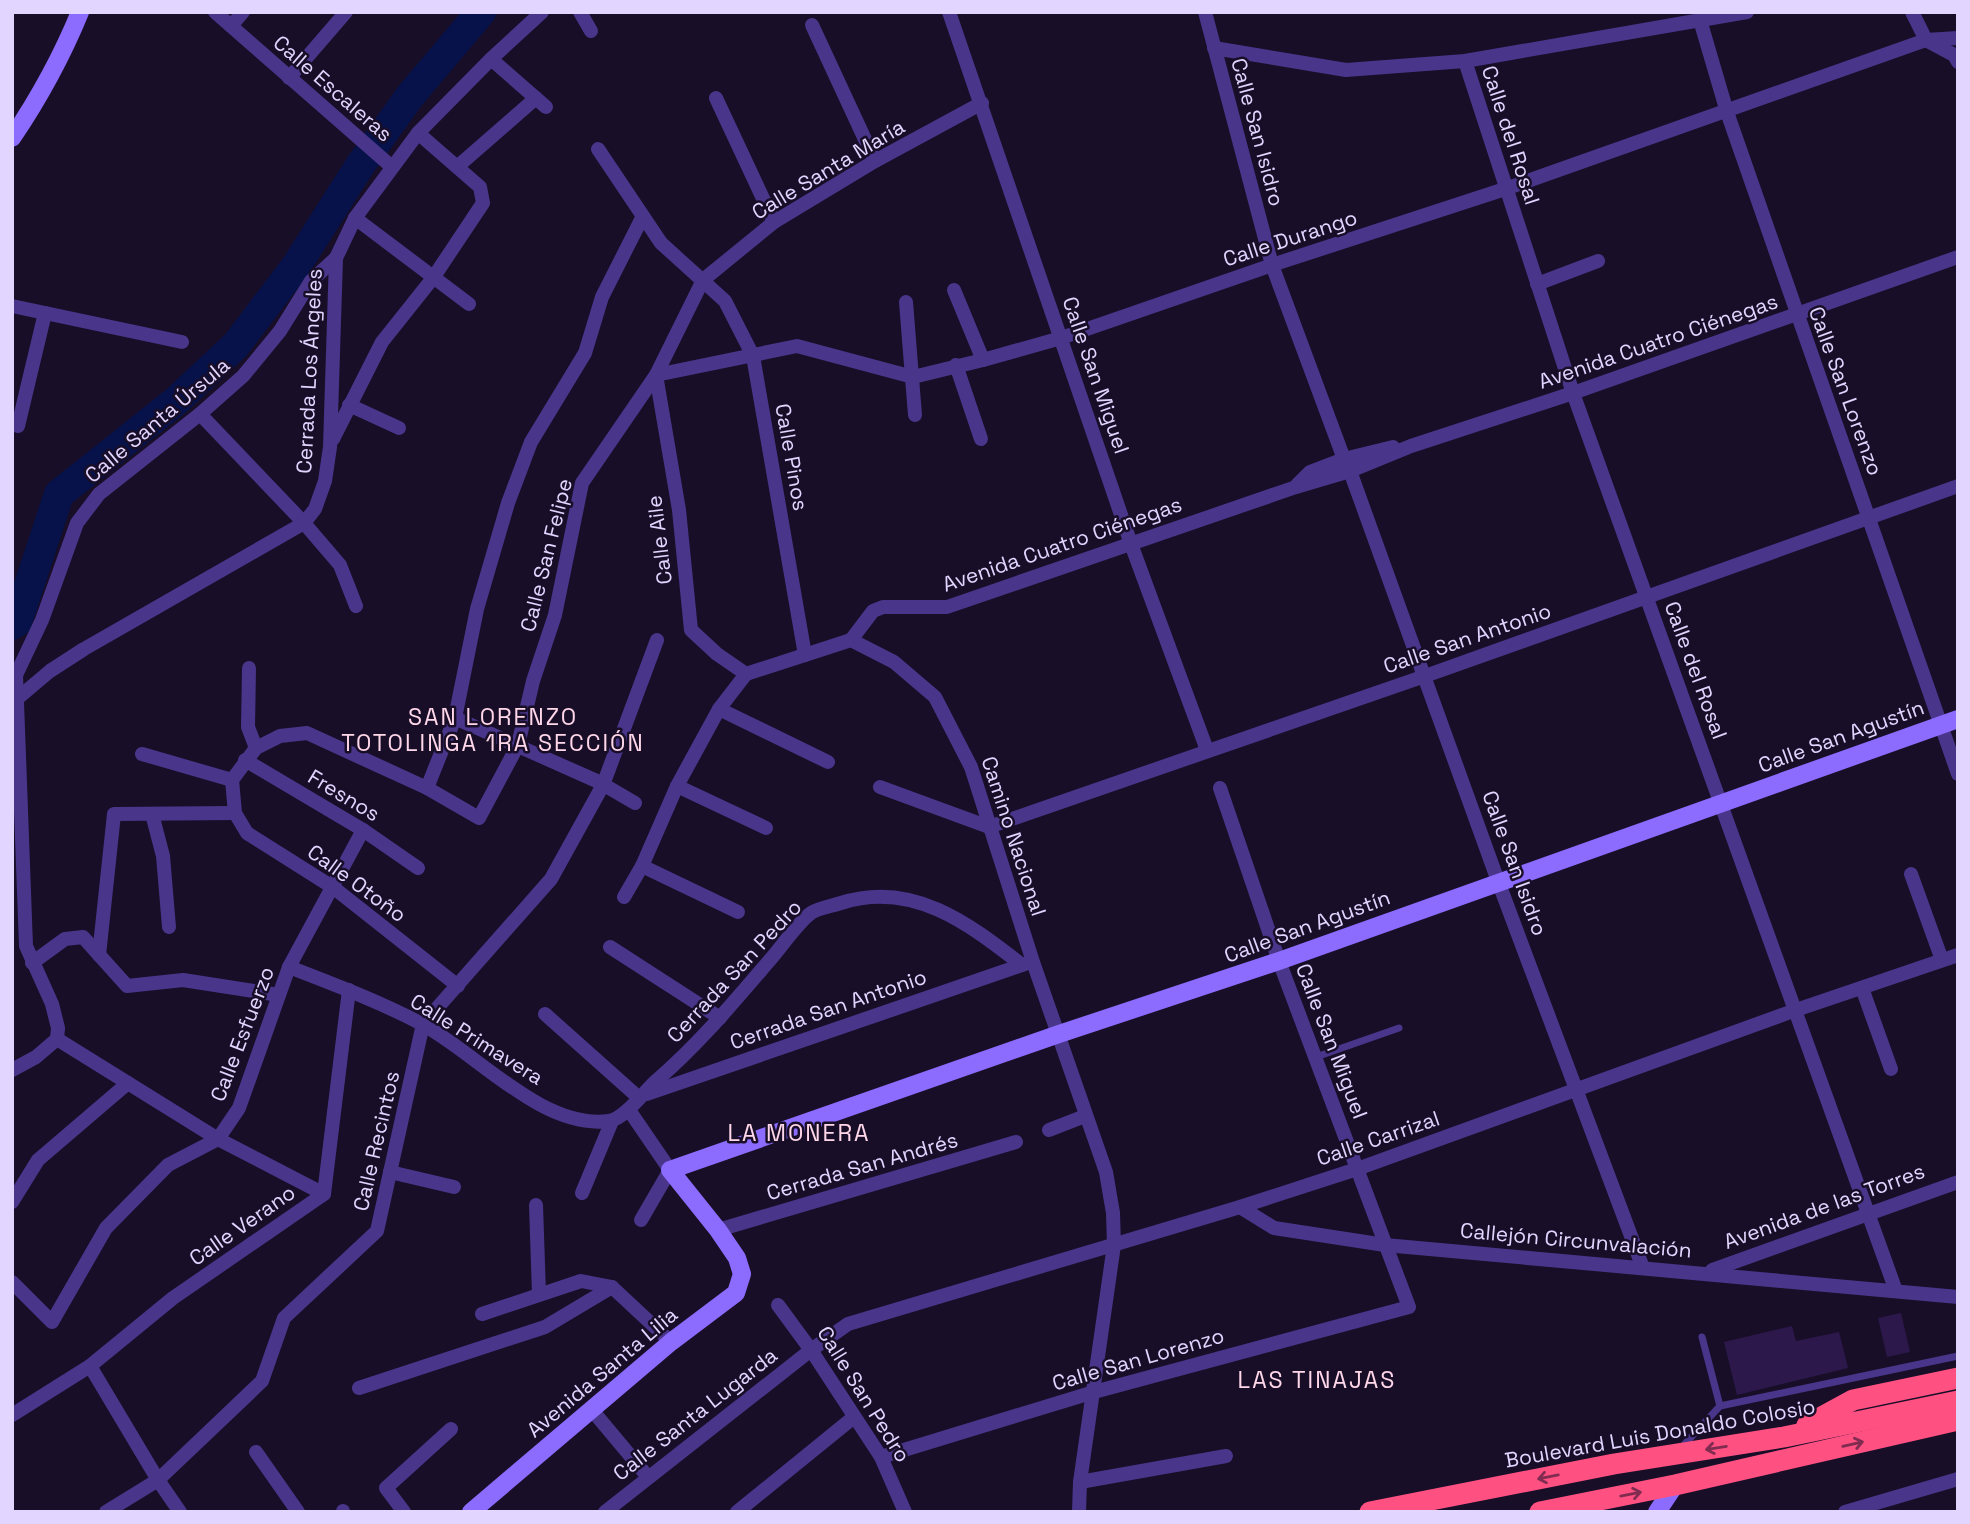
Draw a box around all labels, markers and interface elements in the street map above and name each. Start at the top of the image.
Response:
street label: Calle Escaleras [268,29,398,147]
street label: Calle San Isidro [1225,55,1291,209]
street label: Calle del Rosal [1476,62,1546,208]
street label: Calle Santa María [747,113,909,225]
street label: Calle Durango [1220,204,1360,272]
street label: Cerrada Los Ángeles [290,268,328,474]
street label: Avenida Cuatro Ciénegas [1535,287,1781,395]
street label: Calle San Miguel [1057,293,1135,457]
street label: Calle San Lorenzo [1803,303,1889,479]
street label: Calle Santa Úrsula [79,351,235,489]
street label: Calle Pinos [769,401,815,513]
street label: Calle San Felipe [514,476,578,634]
street label: Avenida Cuatro Ciénegas [939,490,1185,598]
street label: Calle Aile [640,494,678,586]
street label: Calle San Antonio [1380,597,1554,679]
street label: Calle del Rosal [1659,597,1733,743]
street label: Calle San Agustín [1754,693,1928,779]
district label: SAN LORENZO TOTOLINGA 1RA SECCIÓN [341,702,645,758]
street label: Camino Nacional [975,753,1053,919]
street label: Fresnos [303,763,385,827]
street label: Calle San Isidro [1476,787,1554,939]
street label: Calle Otoño [302,838,412,928]
street label: Calle San Agustín [1220,883,1394,969]
street label: Cerrada San Pedro [661,894,807,1048]
street label: Calle San Miguel [1290,960,1374,1122]
street label: Calle Esfuerzo [204,963,280,1105]
street label: Cerrada San Antonio [726,963,930,1055]
street label: Calle Primavera [405,987,549,1091]
street label: Calle Recintos [347,1068,405,1214]
street label: Calle Carrizal [1313,1104,1443,1172]
district label: LA MONERA [727,1118,871,1148]
street label: Cerrada San Andrés [763,1126,961,1206]
street label: Avenida de las Torres [1720,1157,1928,1255]
street label: Calle Verano [184,1179,300,1271]
street label: Callejón Circunvalación [1459,1216,1693,1264]
street label: Avenida Santa Lilia [521,1301,683,1443]
street label: Calle San Pedro [811,1321,917,1467]
street label: Calle San Lorenzo [1049,1322,1227,1396]
street label: Calle Santa Lugarda [607,1341,783,1487]
district label: LAS TINAJAS [1238,1365,1396,1395]
street label: Boulevard Luis Donaldo Colosio [1503,1392,1817,1474]
one-way arrow [1841,1436,1863,1449]
one-way arrow [1705,1442,1728,1455]
one-way arrow [1537,1471,1560,1484]
one-way arrow [1619,1486,1642,1500]

